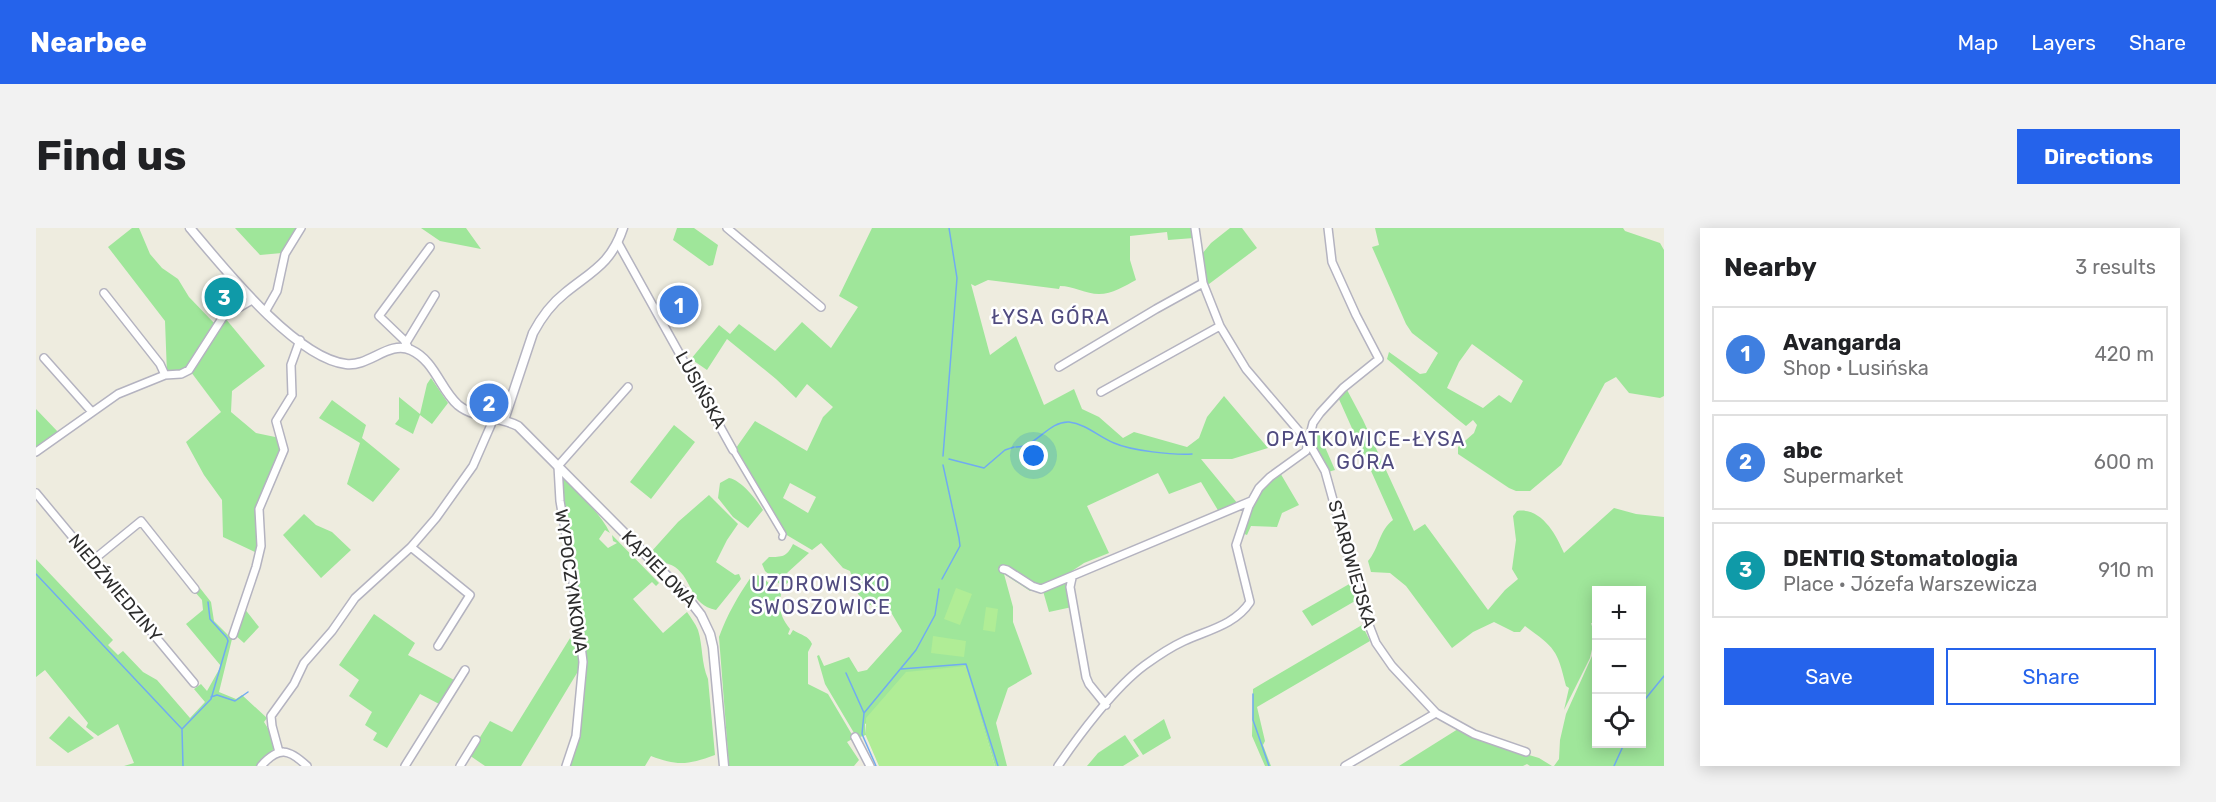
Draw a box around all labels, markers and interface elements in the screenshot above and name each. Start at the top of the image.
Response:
text: Nearbee [30,26,147,59]
text: Map [1957,30,1998,55]
text: Layers [2031,30,2096,55]
text: Share [2129,30,2186,55]
button: Directions [2017,129,2180,184]
text: Find us [36,131,187,181]
text: Nearby [1724,252,1817,283]
text: 3 results [2075,255,2156,279]
pin: 3 [204,274,243,320]
pin: 1 [660,282,698,328]
district label: ŁYSA GÓRA [992,305,1110,329]
text: Avangarda [1783,329,1901,356]
text: 1 [1741,342,1750,366]
text: 420 m [2094,342,2154,366]
street label: LUSIŃSKA [671,347,731,433]
text: Shop · Lusińska [1783,356,1929,380]
pin: 2 [470,380,508,426]
district label: OPATKOWICE-ŁYSA GÓRA [1266,427,1466,474]
text: abc [1783,437,1823,464]
your location [1019,441,1048,470]
text: 2 [1739,450,1752,474]
text: 600 m [2094,450,2154,474]
text: Supermarket [1783,464,1903,488]
street label: STAROWIEJSKA [1323,498,1381,630]
street label: WYPOCZYNKOWA [550,508,592,654]
street label: KĄPIELOWA [617,526,701,612]
street label: NIEDŹWIEDZINY [64,530,167,647]
text: DENTIQ Stomatologia [1783,545,2018,572]
text: 3 [1739,558,1752,582]
text: 910 m [2098,558,2154,582]
district label: UZDROWISKO SWOSZOWICE [750,572,892,619]
text: Place · Józefa Warszewicza [1783,572,2037,596]
map controls [1592,586,1646,748]
button: + [1592,586,1646,640]
button: − [1592,640,1646,694]
button: Save [1724,648,1934,705]
button: Share [1946,648,2156,705]
button: locate [1592,694,1646,748]

